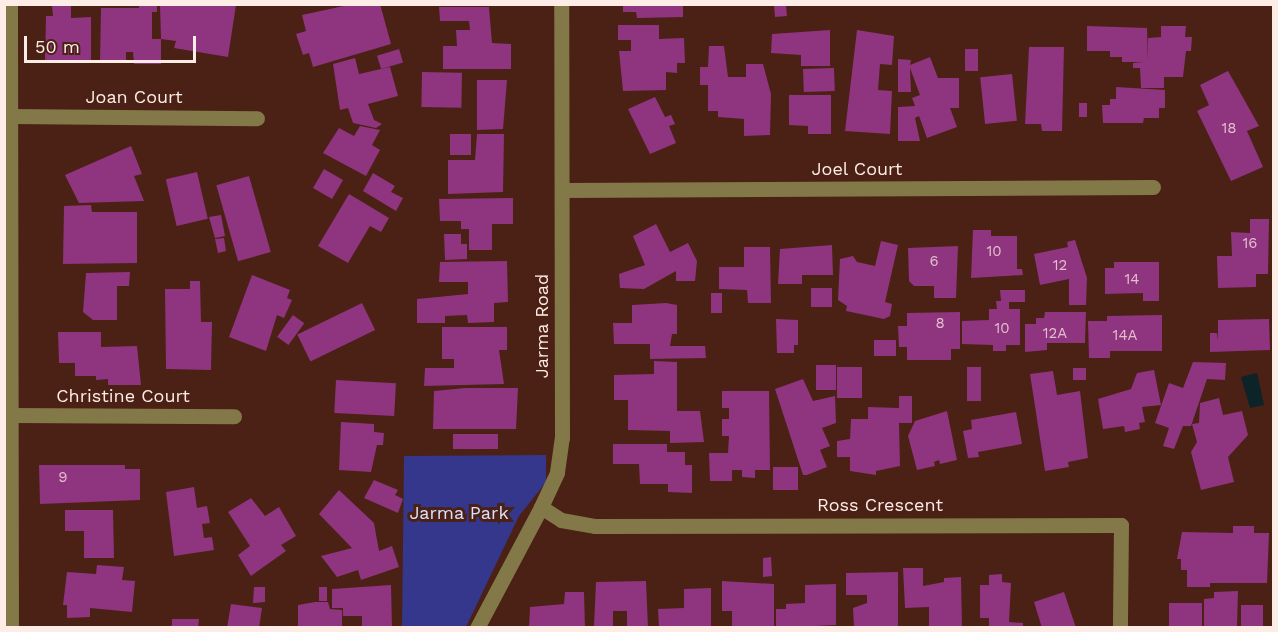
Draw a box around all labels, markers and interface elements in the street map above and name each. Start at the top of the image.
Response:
scale bar [27,24,200,62]
text: 50 m [35,36,80,57]
street label: Joan Court [86,86,182,108]
house number: 18 [1221,120,1237,138]
street label: Joel Court [811,158,903,180]
house number: 16 [1243,235,1257,253]
house number: 10 [986,243,1002,261]
house number: 6 [929,253,939,271]
house number: 12 [1053,257,1067,275]
house number: 14 [1124,271,1140,289]
street label: Jarma Road [531,274,553,378]
house number: 8 [935,315,945,333]
house number: 10 [994,320,1010,338]
house number: 12A [1043,325,1067,343]
house number: 14A [1113,327,1137,345]
street label: Christine Court [56,385,190,407]
house number: 9 [58,469,68,487]
street label: Ross Crescent [817,494,943,516]
park label: Jarma Park [409,502,509,524]

